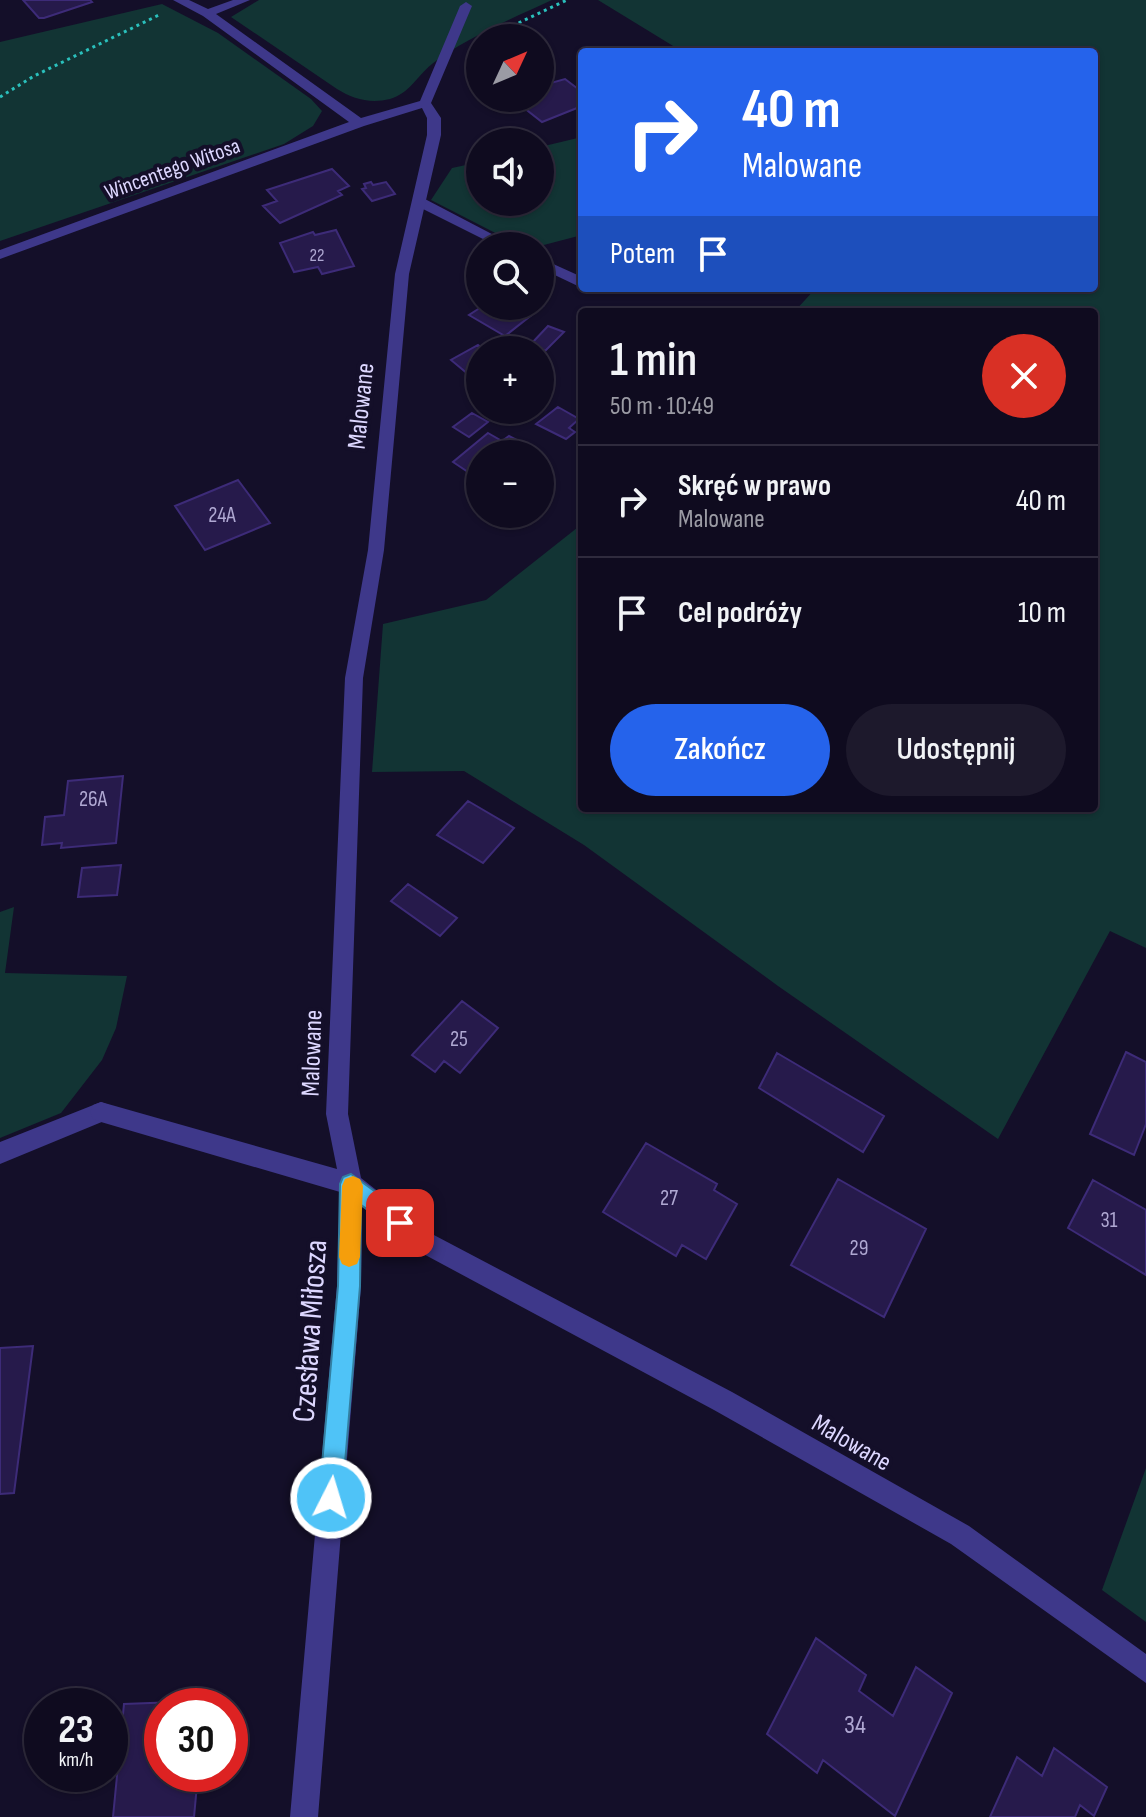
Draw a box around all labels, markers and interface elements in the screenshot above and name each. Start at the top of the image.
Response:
north arrow [466,24,554,112]
map controls [466,24,554,528]
text: 40 m [742,77,841,144]
icon: right [610,80,714,184]
button: sound [466,128,554,216]
street label: Wincentego Witosa [101,132,244,206]
text: Malowane [742,145,862,188]
button: search [466,232,554,320]
icon: arrive [691,232,735,276]
text: Potem [610,236,675,272]
house number: 22 [310,245,324,266]
text: 1 min [610,332,697,389]
button: close [982,334,1066,418]
button: + [466,336,554,424]
street label: Malowane [342,361,381,451]
text: 50 m · 10:49 [610,391,714,422]
button: − [466,440,554,528]
text: Skręć w prawo [678,468,831,504]
icon: right [610,479,654,523]
text: 40 m [1016,483,1066,519]
house number: 24A [208,502,236,529]
text: Malowane [678,504,765,535]
icon: arrive [610,591,654,635]
text: Cel podróży [678,595,802,631]
text: 10 m [1018,595,1066,631]
button: Zakończ [610,704,830,796]
button: Udostępnij [846,704,1066,796]
house number: 26A [79,786,108,813]
street label: Malowane [295,1009,330,1097]
house number: 25 [450,1026,468,1053]
house number: 27 [660,1185,678,1212]
pin [366,1189,434,1257]
icon: arrive [378,1201,422,1245]
house number: 31 [1101,1207,1118,1234]
house number: 29 [850,1235,868,1262]
street label: Czesława Miłosza [285,1238,336,1424]
street label: Malowane [806,1408,897,1478]
position arrow [289,1456,373,1540]
speed limit sign: 30 [144,1688,248,1792]
text: 23 [58,1706,94,1754]
house number: 34 [844,1710,866,1741]
text: km/h [59,1748,93,1772]

